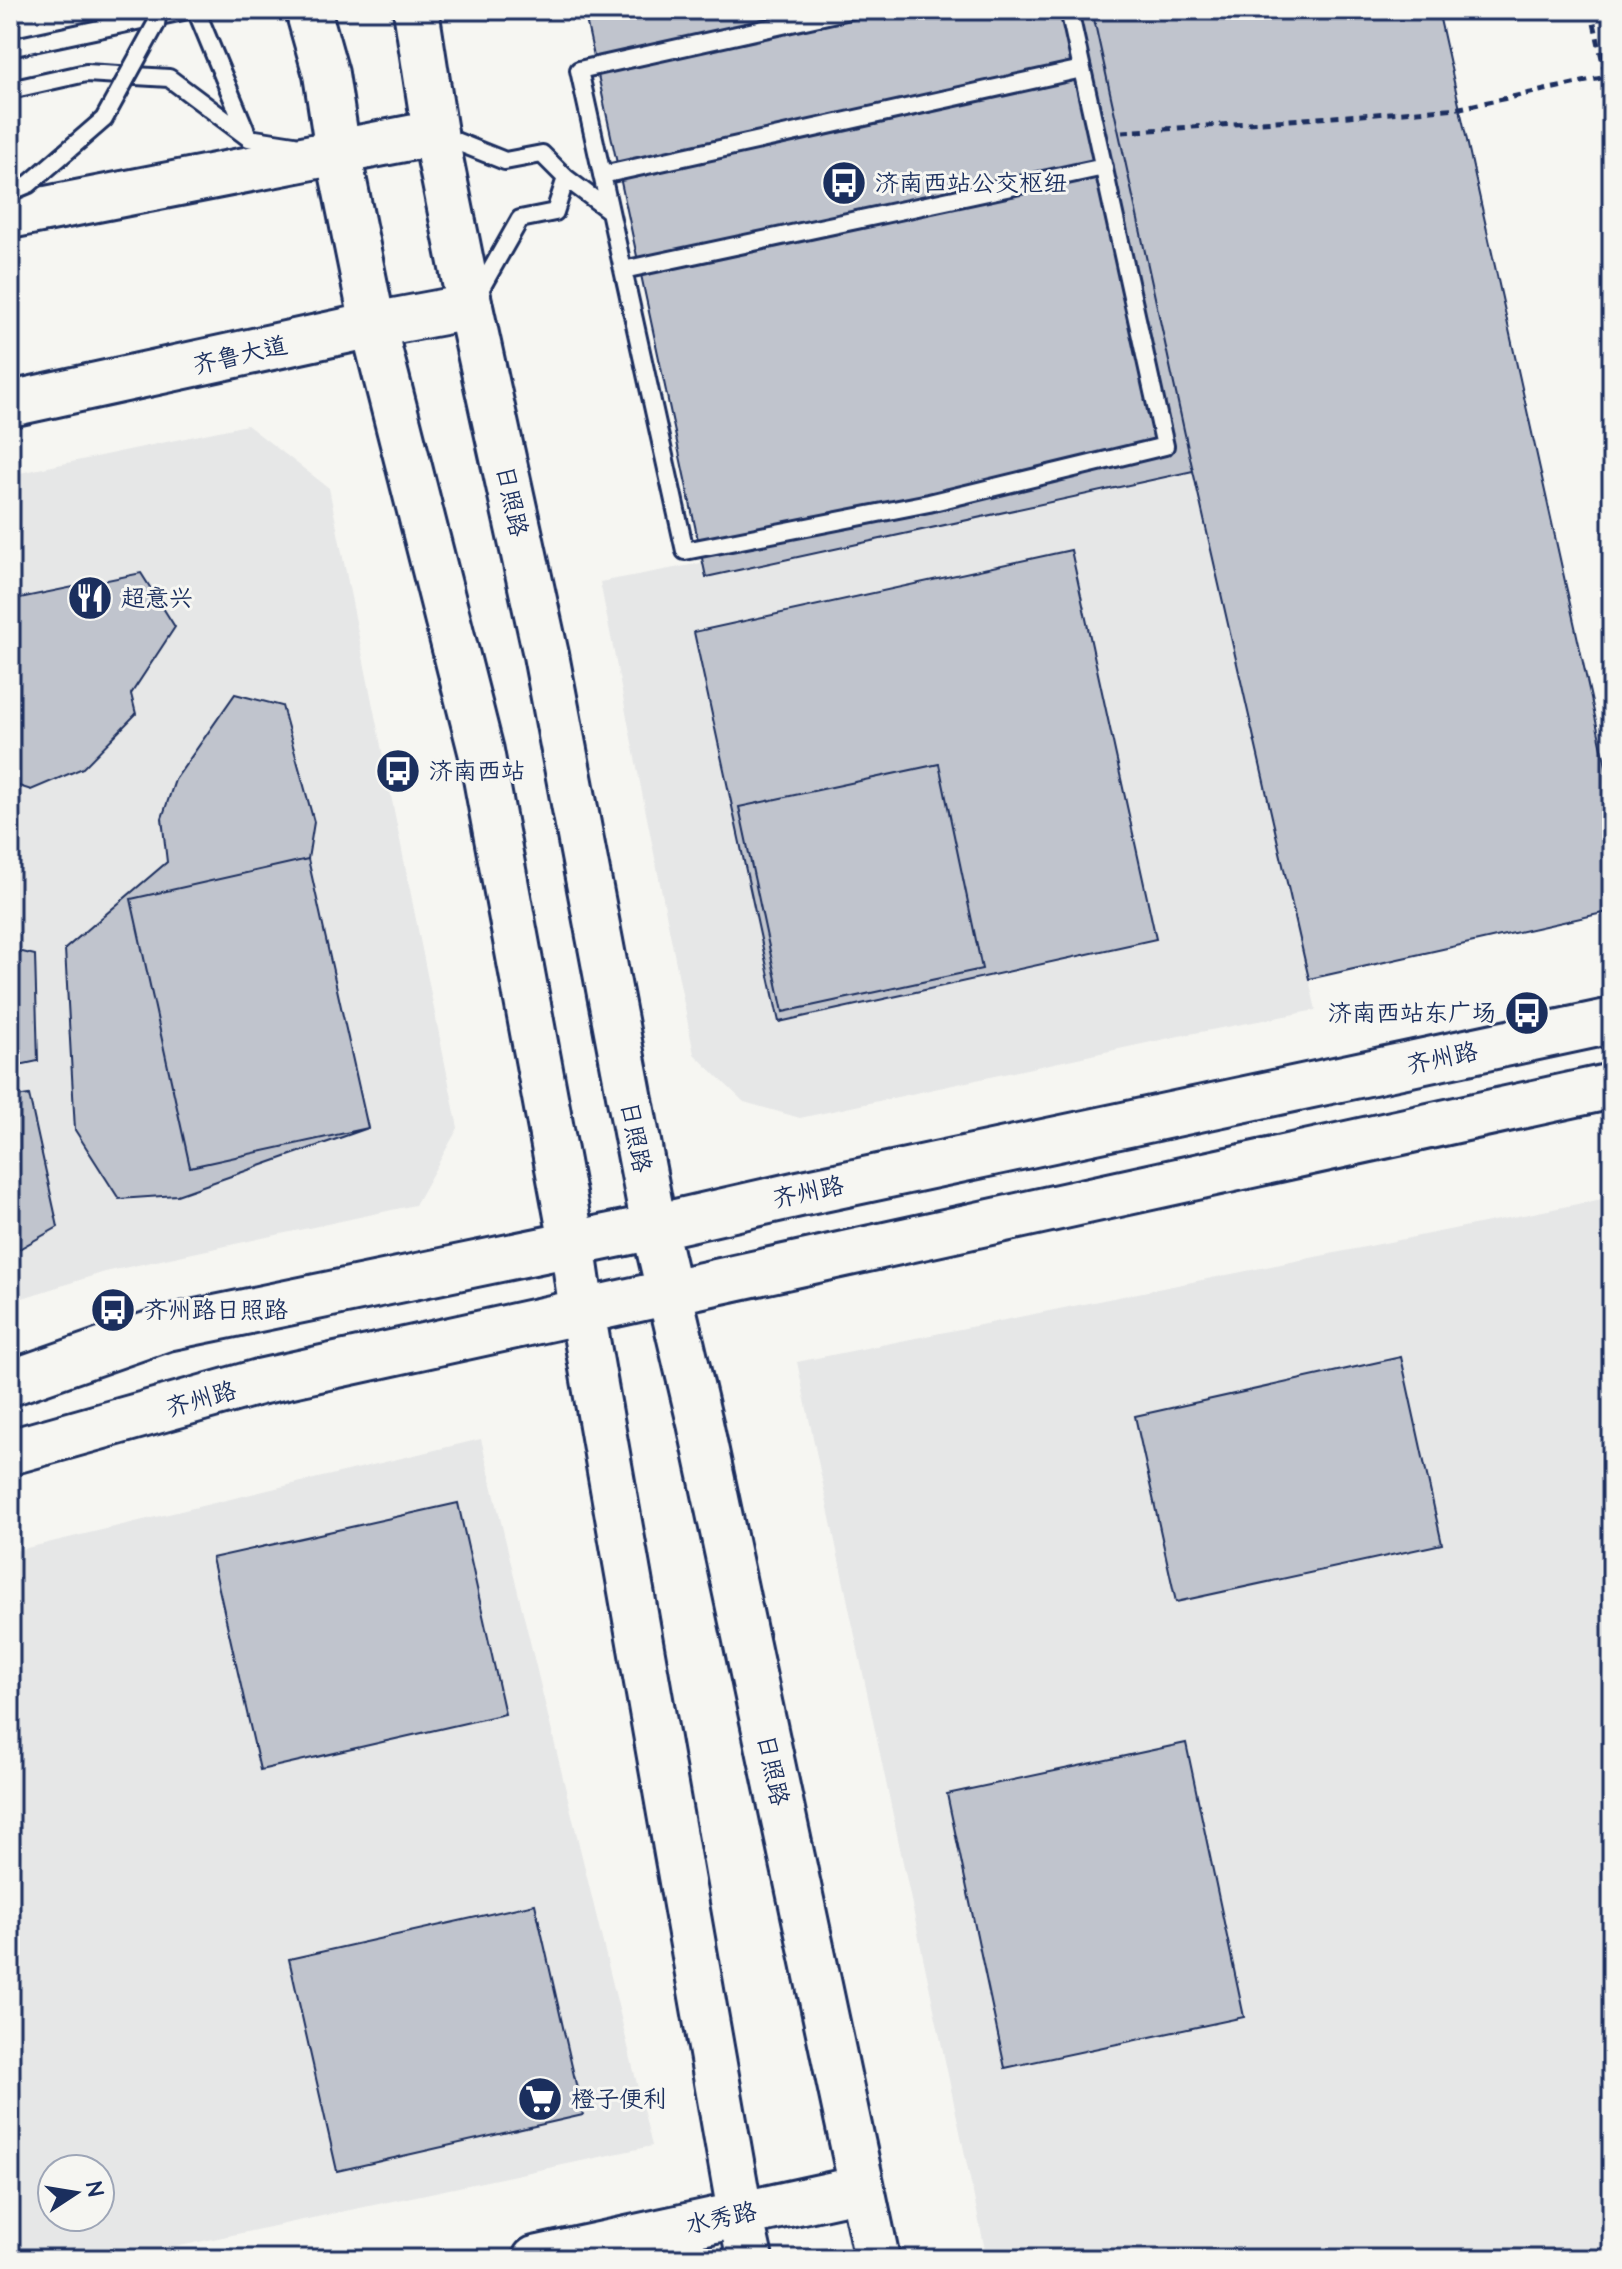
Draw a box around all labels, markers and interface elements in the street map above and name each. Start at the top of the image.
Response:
bus stop icon: 济南西站公交枢纽 [820,159,868,207]
place label: 济南西站公交枢纽 [875,167,1067,201]
street label: 齐鲁大道 [190,329,291,383]
street label: 日照路 [487,462,535,540]
restaurant icon: 超意兴 [66,574,114,622]
place label: 超意兴 [121,582,193,616]
bus stop icon: 济南西站 [374,747,422,795]
place label: 济南西站 [429,755,525,789]
bus stop icon: 济南西站东广场 [1503,989,1551,1037]
place label: 济南西站东广场 [1328,997,1496,1031]
street label: 齐州路 [1403,1035,1481,1083]
street label: 日照路 [611,1099,659,1176]
street label: 齐州路 [769,1169,847,1217]
bus stop icon: 齐州路日照路 [89,1286,137,1334]
place label: 齐州路日照路 [144,1294,288,1328]
street label: 齐州路 [162,1374,241,1426]
street label: 日照路 [748,1731,796,1809]
supermarket icon: 橙子便利 [516,2075,564,2123]
place label: 橙子便利 [571,2083,667,2117]
north arrow [36,2153,116,2233]
text: N [78,2179,111,2199]
street label: 水秀路 [682,2195,760,2243]

